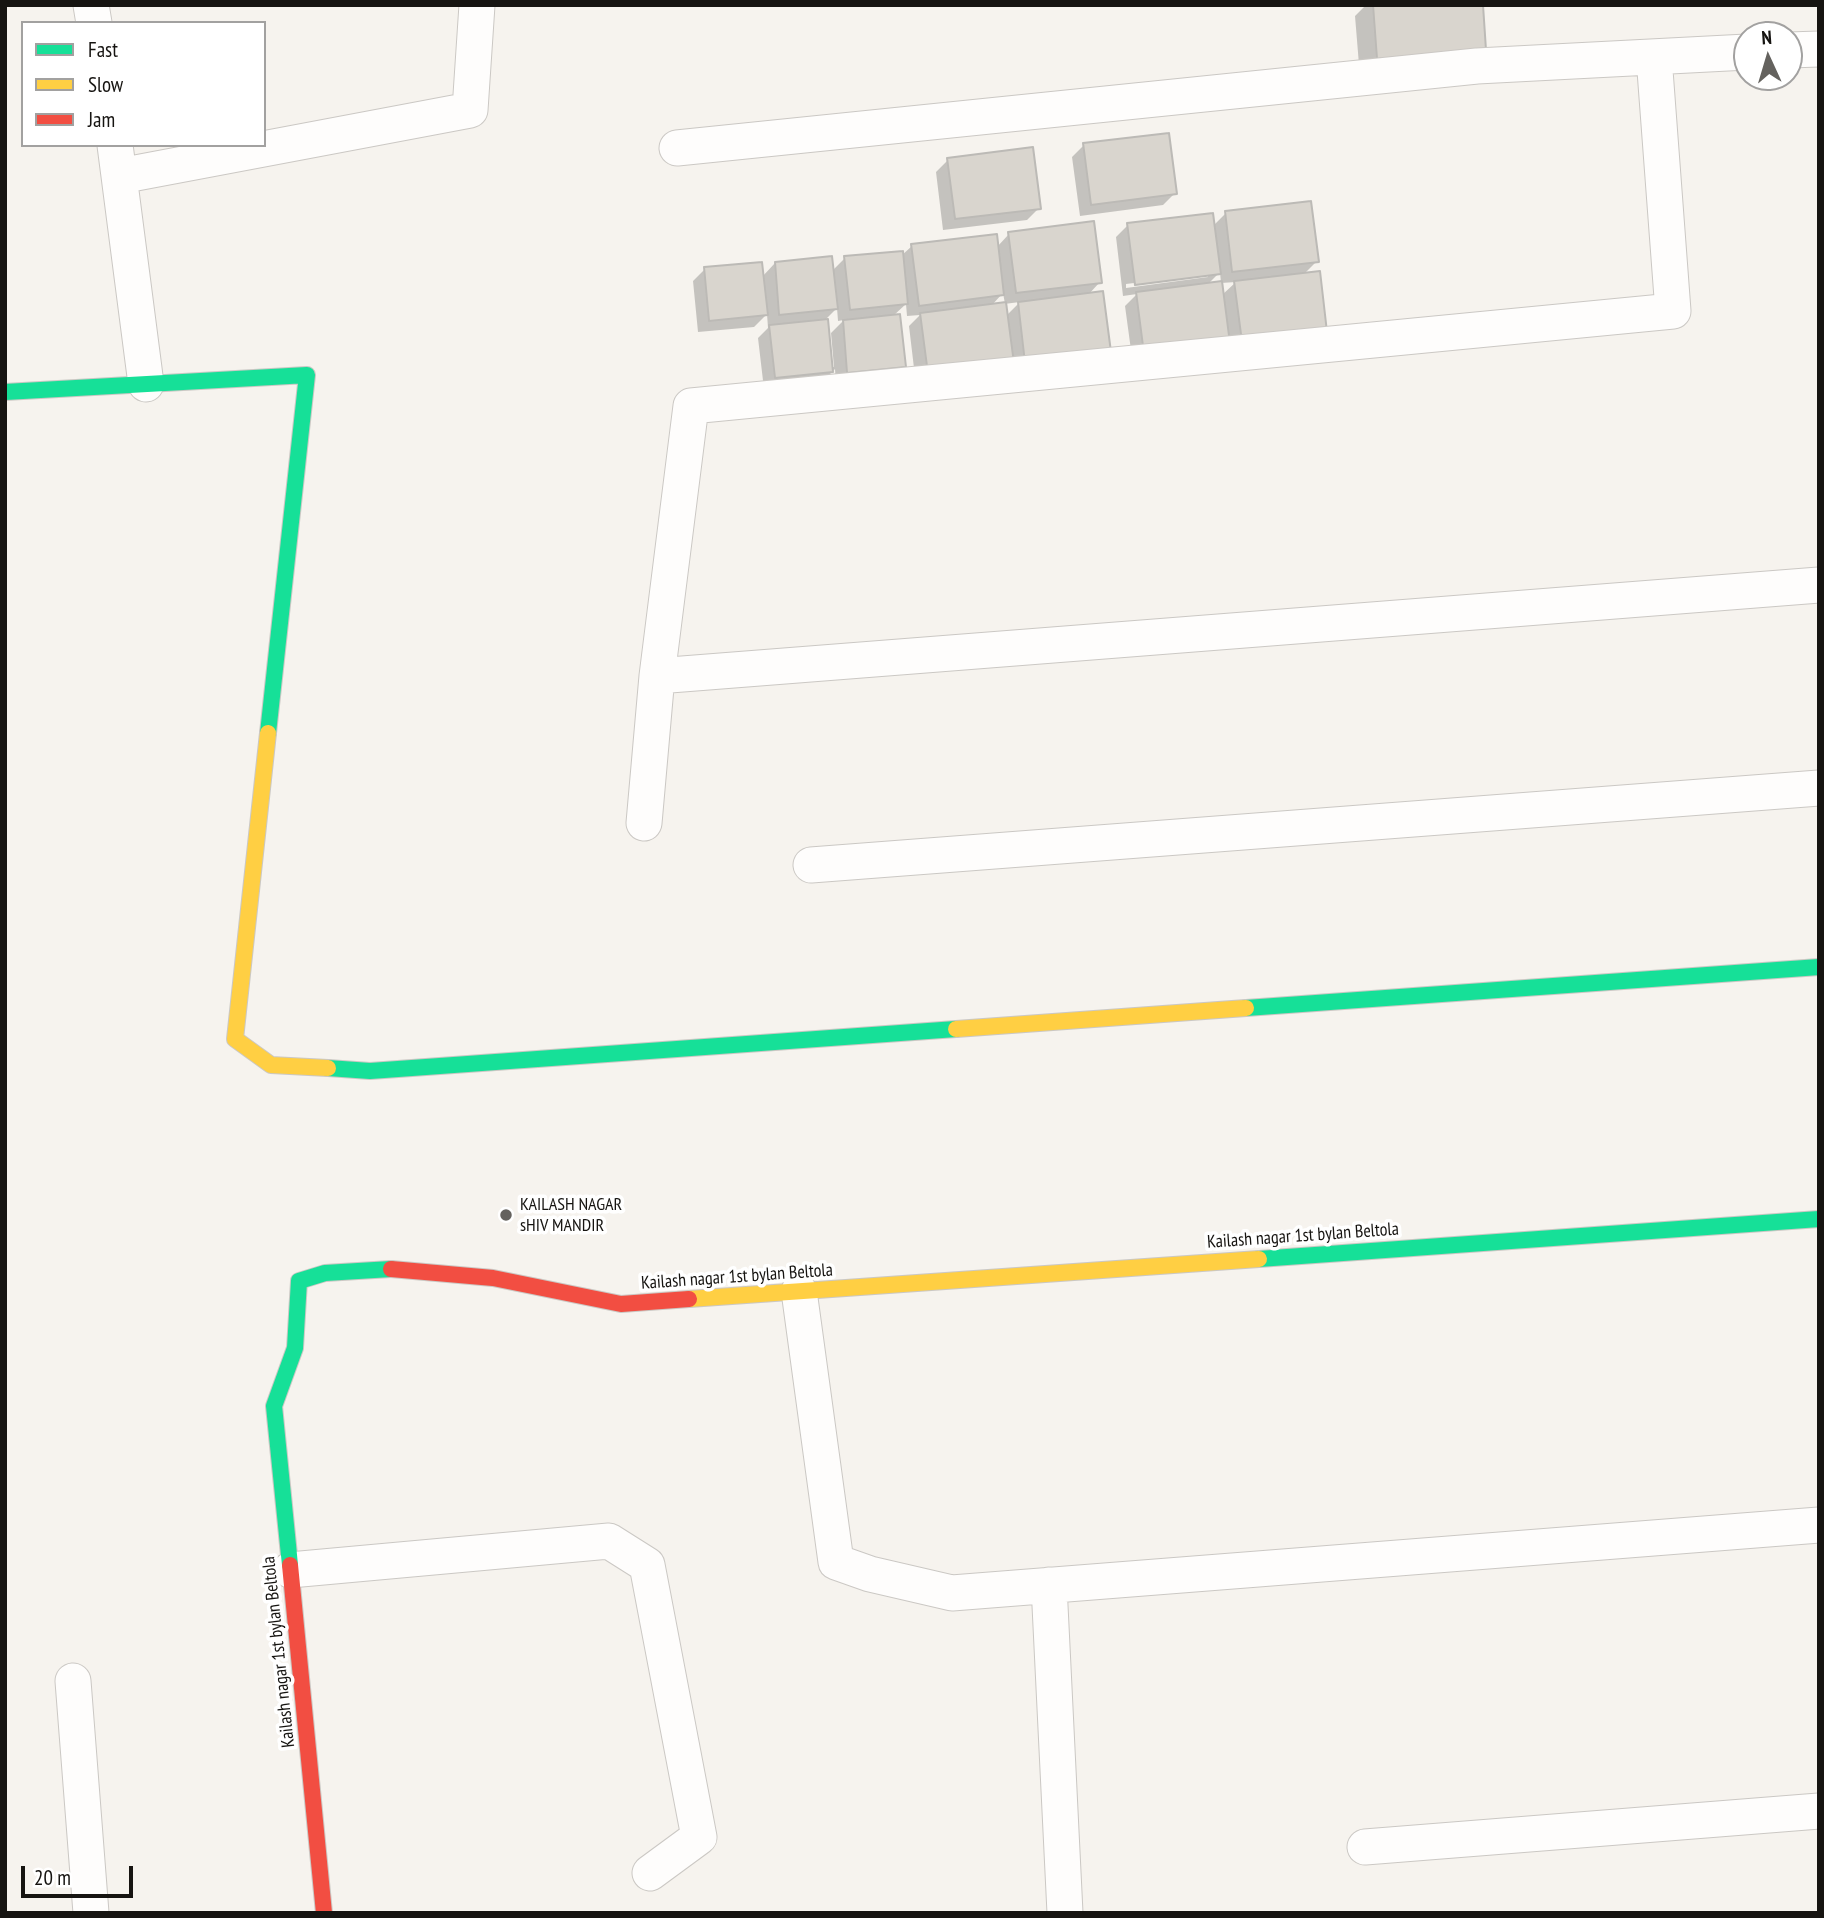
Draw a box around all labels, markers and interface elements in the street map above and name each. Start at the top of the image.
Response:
legend [21,21,266,147]
north arrow [1733,21,1803,91]
text: N [1761,25,1773,49]
text: Fast [88,36,118,63]
text: Slow [88,71,123,98]
text: Jam [88,106,115,133]
place label: KAILASH NAGAR sHIV MANDIR [520,1194,622,1236]
marker: KAILASH NAGAR sHIV MANDIR [498,1207,514,1223]
street label: Kailash nagar 1st bylan Beltola [1206,1219,1400,1253]
street label: Kailash nagar 1st bylan Beltola [640,1260,834,1294]
street label: Kailash nagar 1st bylan Beltola [258,1555,300,1749]
scale bar [24,1852,136,1896]
text: 20 m [34,1864,71,1891]

